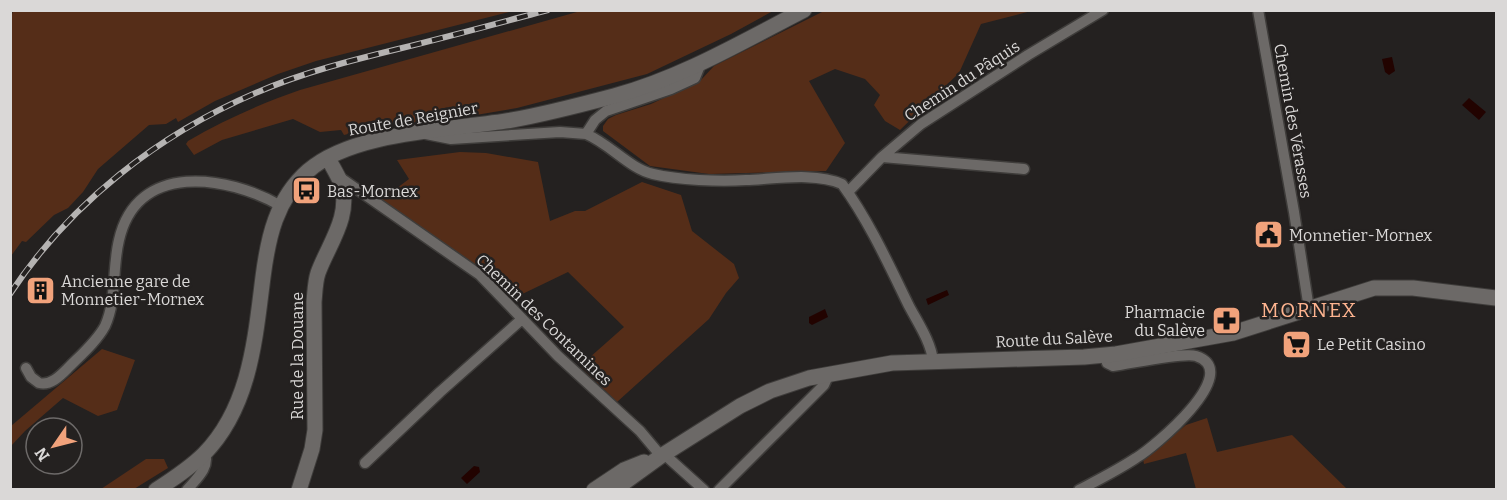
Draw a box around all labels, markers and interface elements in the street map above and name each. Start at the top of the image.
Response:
street label: Chemin du Pâquis [901,37,1023,125]
street label: Chemin des Vérasses [1270,42,1316,200]
street label: Route de Reignier [347,98,479,140]
bus stop icon: Bas-Mornex [290,175,322,207]
place label: Bas-Mornex [327,182,418,201]
public building icon: Monnetier-Mornex [1252,219,1284,251]
place label: Monnetier-Mornex [1289,226,1432,245]
street label: Chemin des Contamines [472,250,616,390]
place label: Ancienne gare de Monnetier-Mornex [61,272,204,309]
building icon: Ancienne gare de Monnetier-Mornex [24,274,56,306]
street label: Rue de la Douane [288,292,307,420]
district label: MORNEX [1261,298,1357,322]
place label: Pharmacie du Salève [1125,303,1205,340]
pharmacy icon: Pharmacie du Salève [1210,305,1242,337]
street label: Route du Salève [995,326,1113,352]
supermarket icon: Le Petit Casino [1280,328,1312,360]
place label: Le Petit Casino [1317,335,1426,354]
north arrow [24,416,84,476]
text: N [31,444,53,465]

